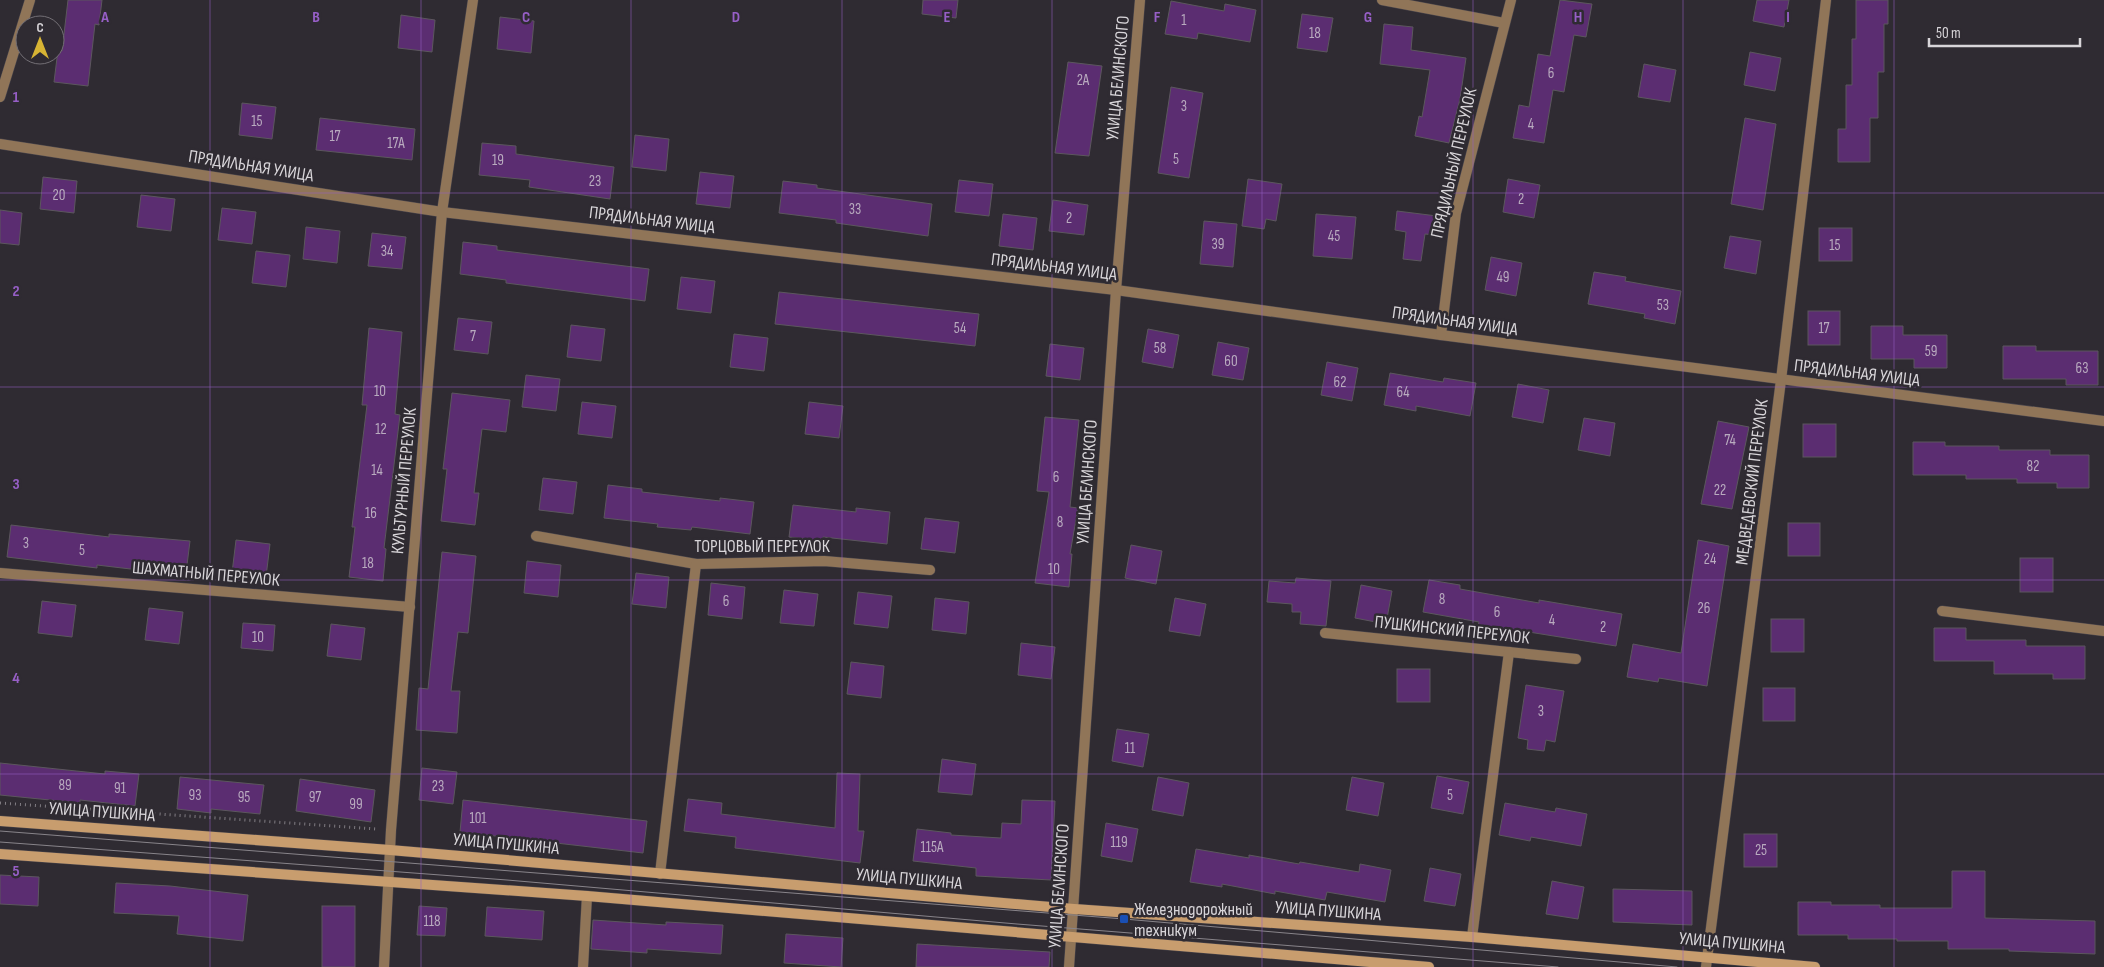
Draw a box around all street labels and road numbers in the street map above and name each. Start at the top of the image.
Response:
street label: УЛИЦА БЕЛИНСКОГО [1102,15,1134,141]
street label: ПРЯДИЛЬНЫЙ ПЕРЕУЛОК [1427,85,1482,240]
street label: ПРЯДИЛЬНАЯ УЛИЦА [187,146,315,186]
street label: ПРЯДИЛЬНАЯ УЛИЦА [588,202,716,238]
street label: ПРЯДИЛЬНАЯ УЛИЦА [990,249,1118,285]
street label: ПРЯДИЛЬНАЯ УЛИЦА [1391,302,1519,340]
street label: ПРЯДИЛЬНАЯ УЛИЦА [1793,355,1921,391]
street label: МЕДВЕДЕВСКИЙ ПЕРЕУЛОК [1731,397,1773,566]
street label: КУЛЬТУРНЫЙ ПЕРЕУЛОК [387,406,421,555]
street label: УЛИЦА БЕЛИНСКОГО [1072,419,1102,545]
street label: ТОРЦОВЫЙ ПЕРЕУЛОК [694,536,831,557]
street label: ШАХМАТНЫЙ ПЕРЕУЛОК [131,557,282,591]
street label: ПУШКИНСКИЙ ПЕРЕУЛОК [1373,611,1532,649]
street label: УЛИЦА ПУШКИНА [48,798,156,826]
street label: УЛИЦА БЕЛИНСКОГО [1044,823,1074,949]
street label: УЛИЦА ПУШКИНА [452,829,560,859]
street label: УЛИЦА ПУШКИНА [855,864,963,894]
street label: УЛИЦА ПУШКИНА [1274,897,1382,925]
street label: УЛИЦА ПУШКИНА [1678,928,1786,958]

